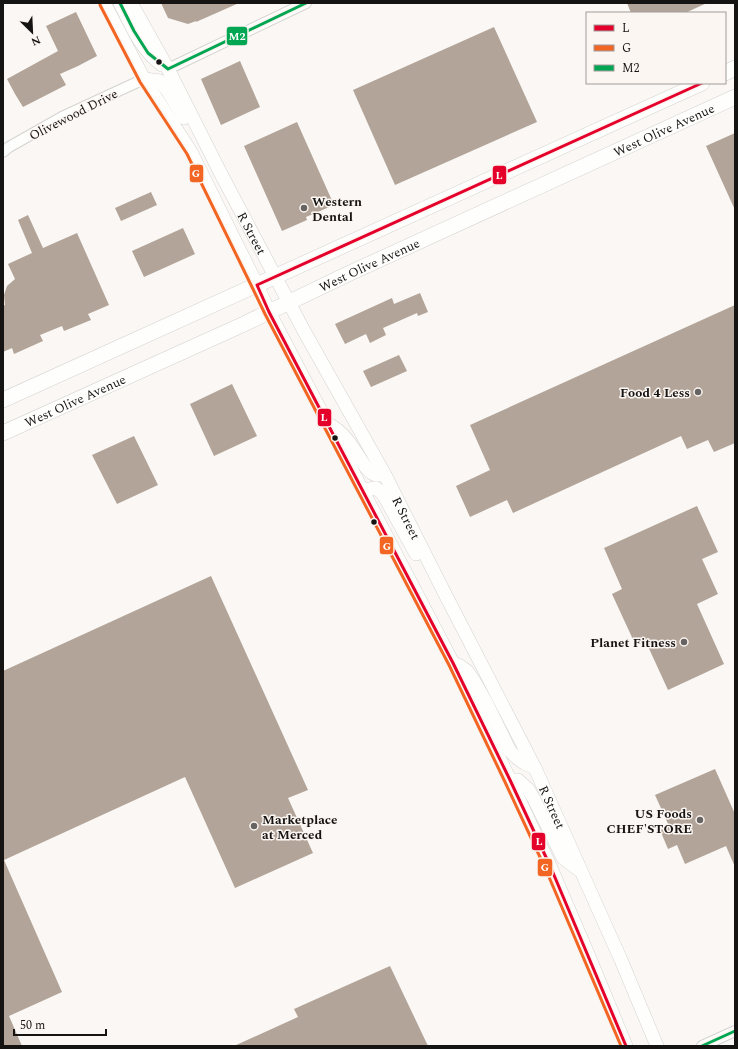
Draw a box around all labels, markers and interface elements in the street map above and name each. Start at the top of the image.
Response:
north arrow [12,12,52,52]
legend [586,12,726,84]
text: L [622,19,630,38]
line badge: M2 [226,26,248,46]
text: M2 [228,28,246,45]
text: N [28,31,43,50]
text: G [622,39,631,58]
unlabelled marker [154,57,164,67]
text: M2 [622,59,640,78]
street label: Olivewood Drive [26,84,121,146]
street label: West Olive Avenue [610,99,718,162]
line badge: G [189,164,204,183]
text: G [192,165,200,182]
line badge: L [492,165,507,185]
text: L [495,167,503,184]
place label: Western Dental [312,192,362,227]
marker: Western Dental [299,203,309,213]
street label: R Street [232,208,271,259]
street label: West Olive Avenue [316,233,423,298]
street label: West Olive Avenue [21,370,129,433]
place label: Food 4 Less [620,383,690,403]
marker: Food 4 Less [693,387,703,397]
line badge: L [317,408,332,427]
text: L [320,409,328,426]
unlabelled marker [330,433,340,443]
street label: R Street [386,493,425,544]
unlabelled marker [369,517,379,527]
line badge: G [379,536,394,555]
text: G [383,538,391,555]
place label: Planet Fitness [590,633,676,653]
marker: Planet Fitness [679,637,689,647]
street label: R Street [533,782,570,833]
place label: US Foods CHEF'STORE [606,804,692,839]
place label: Marketplace at Merced [262,810,338,845]
marker: US Foods CHEF'STORE [695,815,705,825]
marker: Marketplace at Merced [249,821,259,831]
line badge: L [531,832,546,851]
text: L [535,833,543,850]
line badge: G [537,858,553,877]
text: G [541,859,549,876]
scale bar [14,1011,106,1037]
text: 50 m [20,1016,45,1035]

